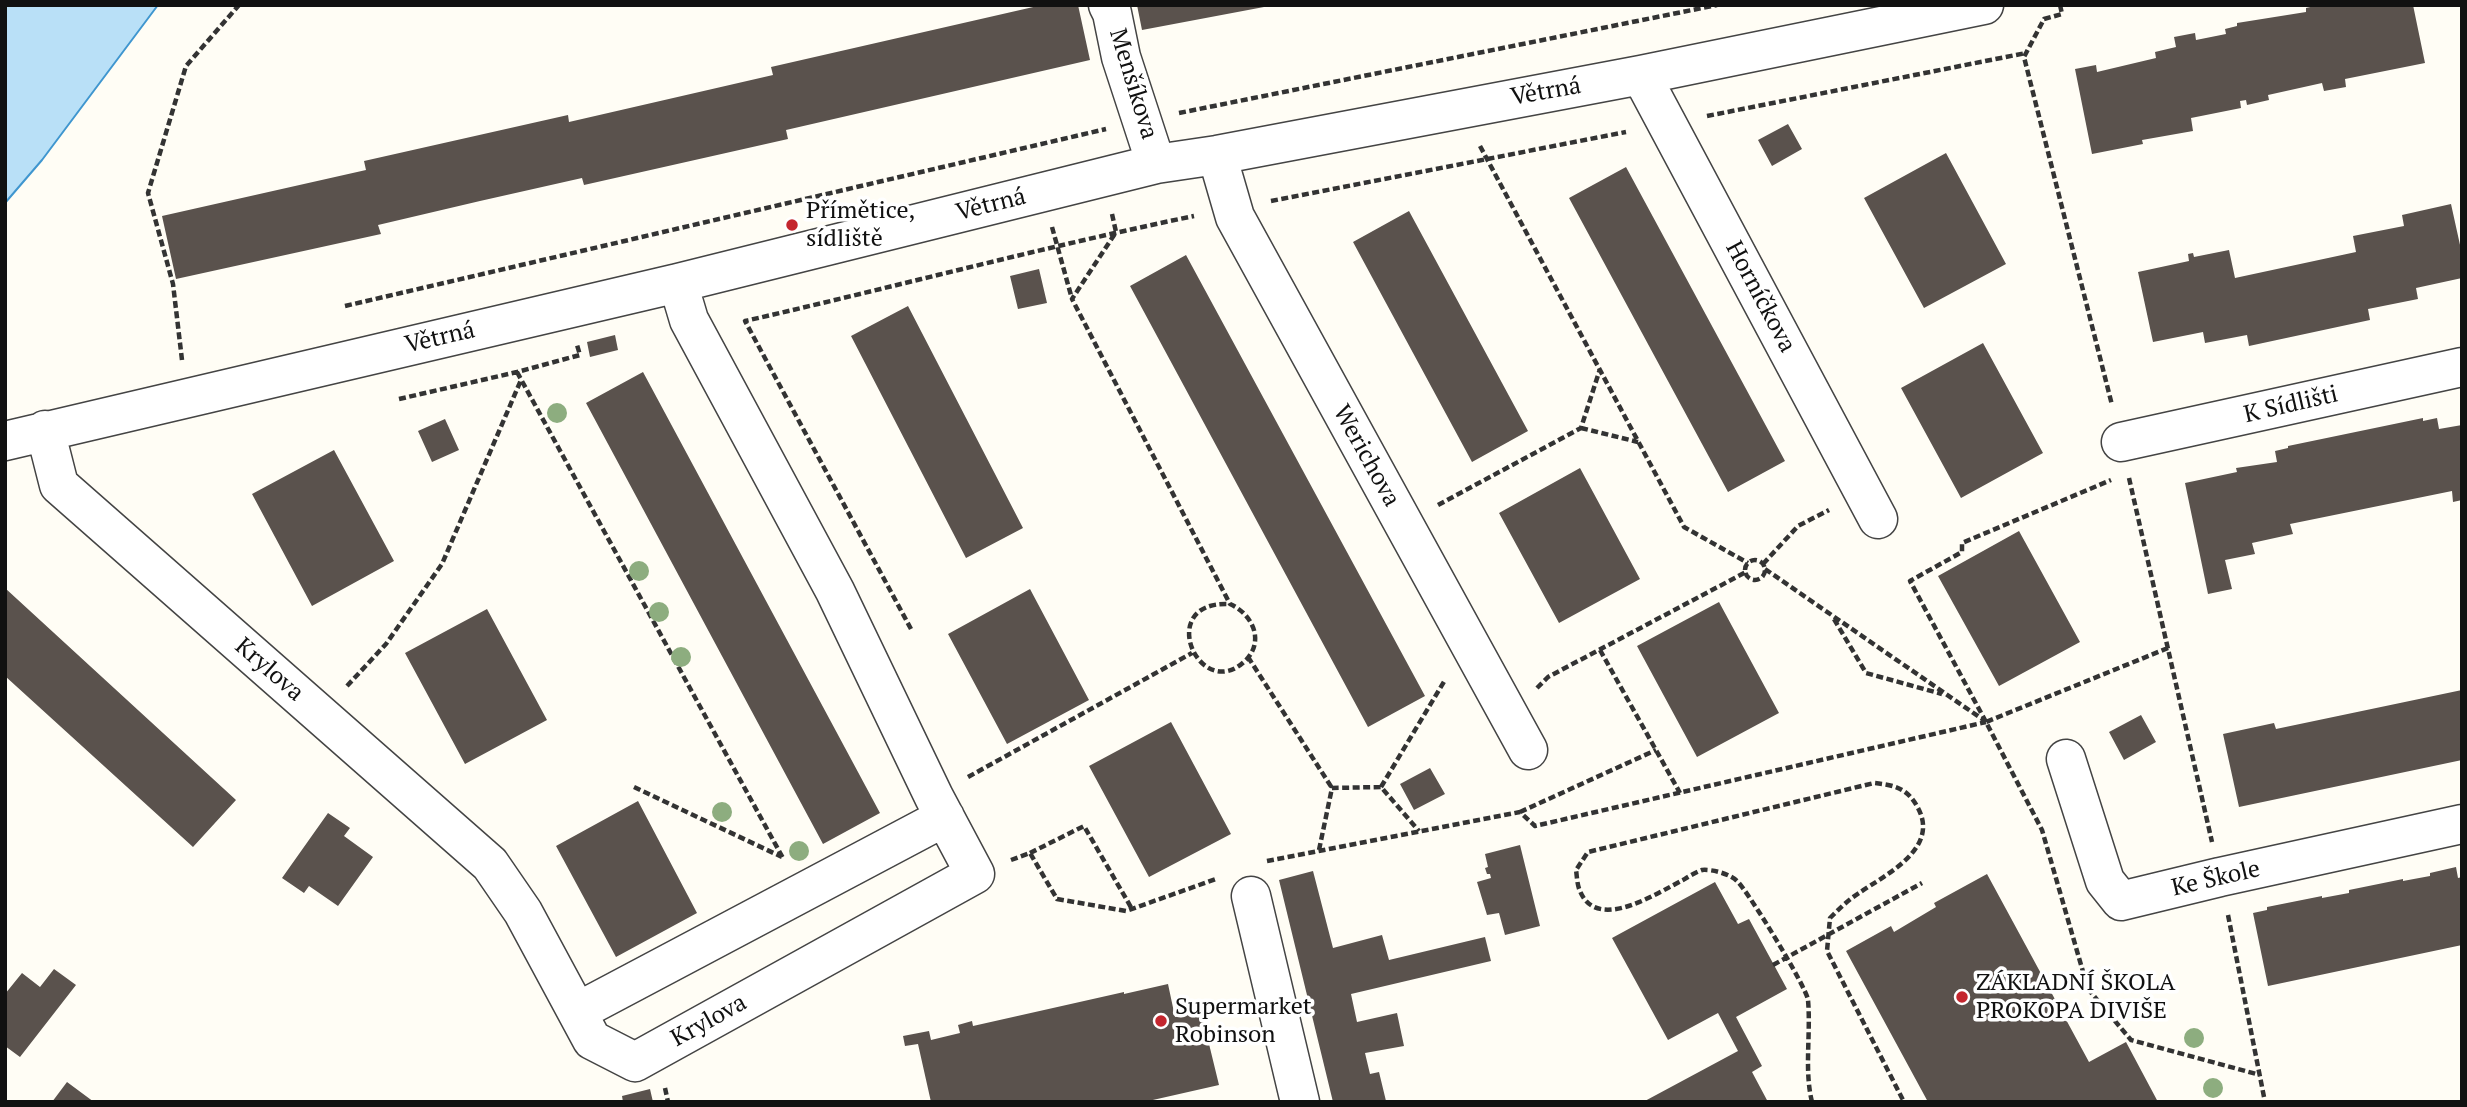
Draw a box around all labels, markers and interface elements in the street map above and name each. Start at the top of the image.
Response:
street label: Menšíkova [1103,25,1163,143]
street label: Větrná [1509,72,1583,112]
street label: Větrná [953,182,1029,228]
place label: Přímětice, sídliště [806,197,915,253]
marker: Přímětice, sídliště [784,217,800,233]
street label: Horníčkova [1719,236,1801,358]
street label: Větrná [402,316,478,360]
street label: K Sídlišti [2241,380,2341,430]
street label: Werichova [1326,400,1406,512]
street label: Krylova [229,632,309,708]
street label: Ke Škole [2169,855,2263,903]
place label: ZÁKLADNÍ ŠKOLA PROKOPA DIVIŠE [1976,969,2175,1025]
street label: Krylova [666,989,752,1053]
marker: ZÁKLADNÍ ŠKOLA PROKOPA DIVIŠE [1954,989,1970,1005]
place label: Supermarket Robinson [1175,993,1312,1049]
marker: Supermarket Robinson [1153,1013,1169,1029]

